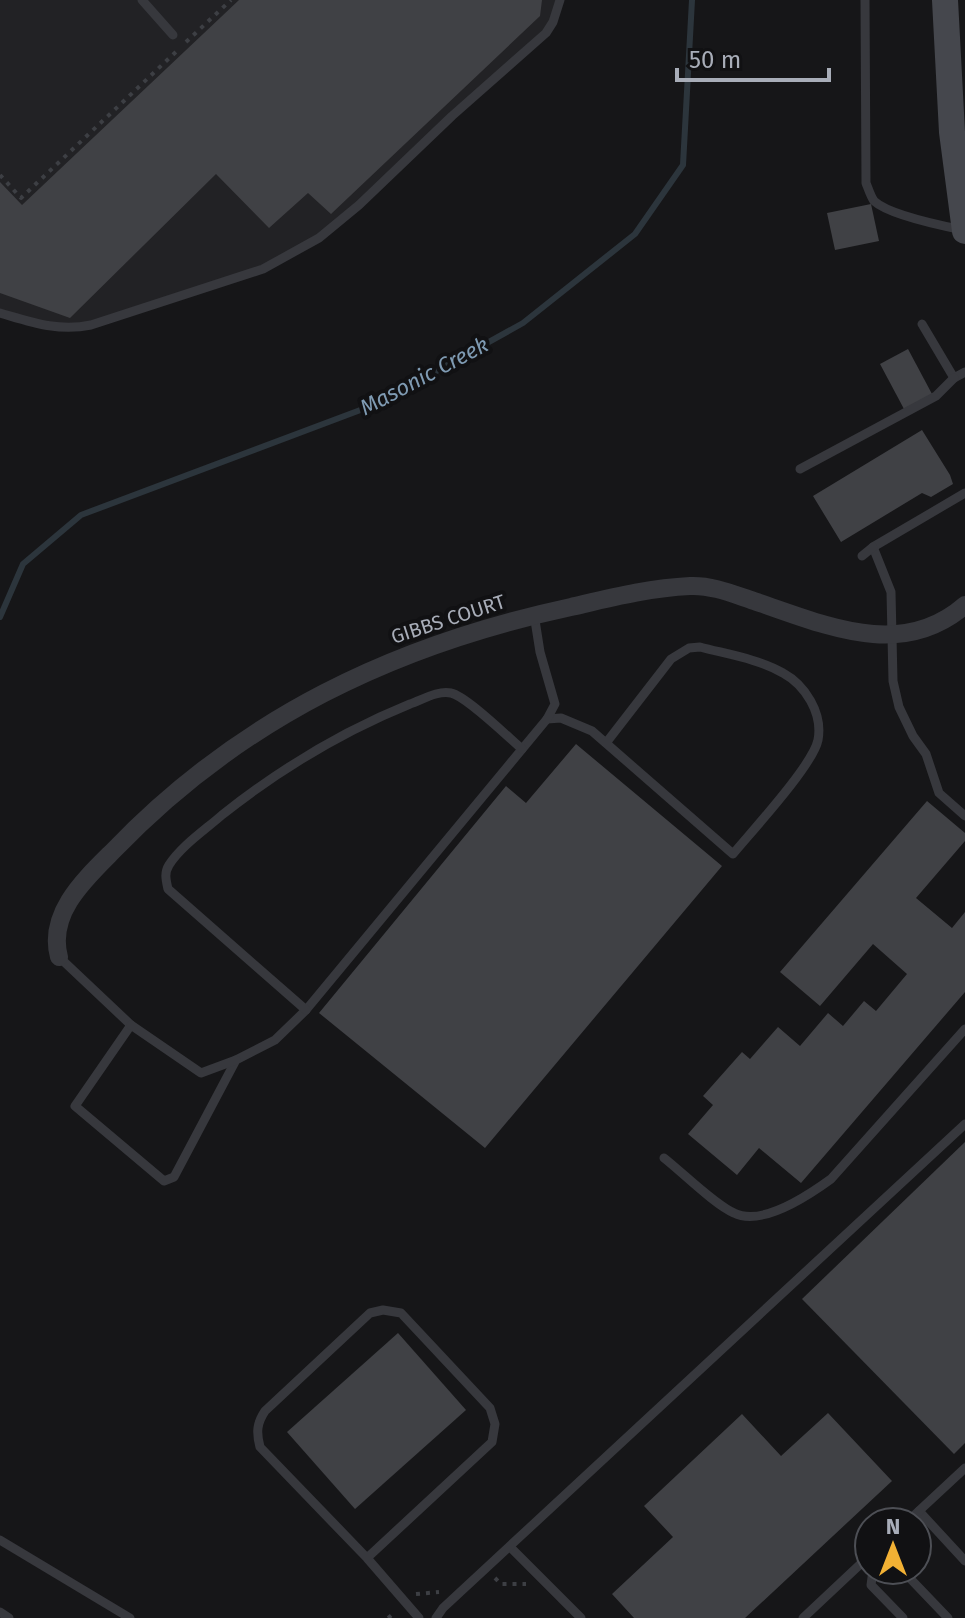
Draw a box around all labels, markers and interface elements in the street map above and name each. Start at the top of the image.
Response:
scale bar [677,32,829,82]
text: 50 m [689,46,741,74]
water label: Masonic Creek [355,331,493,421]
street label: GIBBS COURT [388,589,509,649]
north arrow [853,1506,933,1586]
text: N [886,1513,900,1540]

